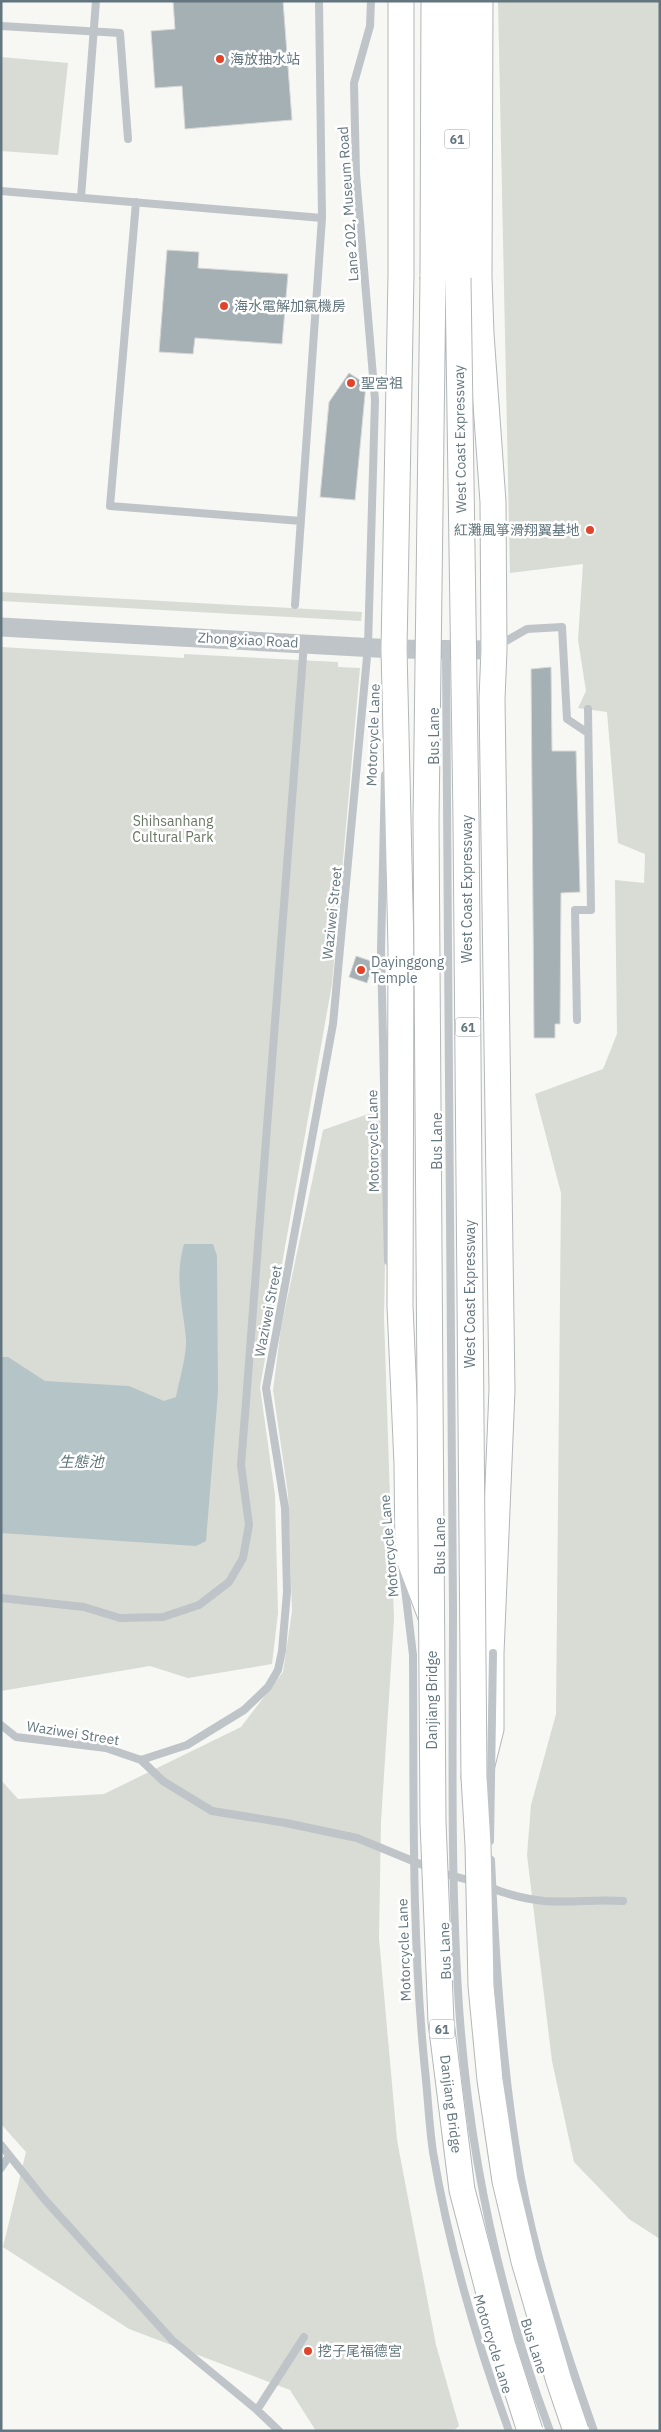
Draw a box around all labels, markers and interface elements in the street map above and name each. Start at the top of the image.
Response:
place label: 海放抽水站 [230,50,300,68]
marker: 海放抽水站 [214,53,226,65]
street label: Lane 202, Museum Road [334,126,362,282]
road number: 61 [444,130,470,148]
place label: 海水電解加氯機房 [234,297,346,315]
marker: 海水電解加氯機房 [218,300,230,312]
street label: West Coast Expressway [450,365,470,513]
place label: 聖宮祖 [361,374,403,392]
marker: 聖宮祖 [345,377,357,389]
place label: 紅灘風箏滑翔翼基地 [454,521,580,539]
marker: 紅灘風箏滑翔翼基地 [584,524,596,536]
street label: Zhongxiao Road [197,628,299,652]
street label: Motorcycle Lane [362,683,384,787]
street label: Bus Lane [425,707,443,765]
park label: Shihsanhang Cultural Park [132,812,214,846]
street label: West Coast Expressway [458,815,476,963]
street label: Waziwei Street [318,866,346,960]
place label: Dayinggong Temple [371,953,445,987]
marker: Dayinggong Temple [355,964,367,976]
road number: 61 [456,1018,480,1036]
street label: Motorcycle Lane [363,1089,383,1193]
street label: Bus Lane [428,1112,446,1170]
street label: West Coast Expressway [461,1220,479,1368]
street label: Waziwei Street [250,1263,286,1359]
water label: 生態池 [58,1452,105,1471]
street label: Motorcycle Lane [376,1494,402,1598]
street label: Bus Lane [431,1517,449,1575]
street label: Danjiang Bridge [423,1650,441,1749]
street label: Waziwei Street [25,1717,121,1749]
street label: Motorcycle Lane [393,1898,415,2002]
street label: Bus Lane [435,1922,455,1980]
road number: 61 [430,2020,454,2038]
street label: Danjiang Bridge [436,2054,466,2154]
street label: Motorcycle Lane [469,2292,517,2396]
street label: Bus Lane [517,2316,552,2376]
place label: 挖子尾福德宮 [318,2342,402,2360]
marker: 挖子尾福德宮 [302,2345,314,2357]

